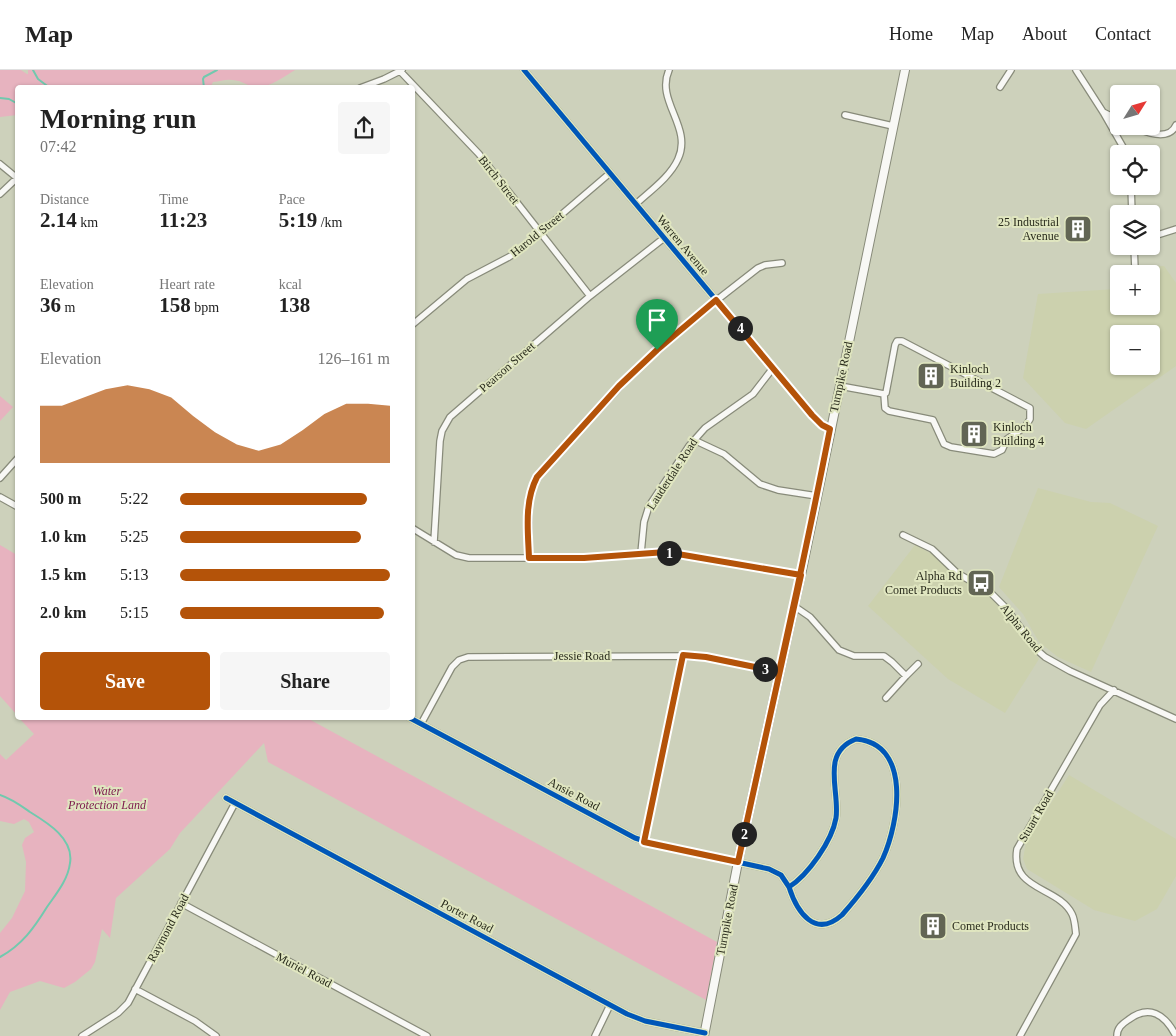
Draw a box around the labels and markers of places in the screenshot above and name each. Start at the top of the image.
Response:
building icon: 25 Industrial Avenue [1063,214,1093,244]
place label: 25 Industrial Avenue [998,215,1060,243]
pin [636,299,678,350]
pin: 4 [728,316,752,340]
building icon: Kinloch Building 2 [916,361,946,391]
place label: Kinloch Building 2 [950,362,1001,390]
building icon: Kinloch Building 4 [959,419,989,449]
place label: Kinloch Building 4 [993,420,1044,448]
pin: 1 [656,540,682,566]
bus stop icon: Alpha Rd Comet Products [966,568,996,598]
place label: Alpha Rd Comet Products [885,569,962,597]
pin: 3 [752,656,778,682]
pin: 2 [732,822,756,846]
building icon: Comet Products [918,911,948,941]
place label: Comet Products [952,919,1029,933]

